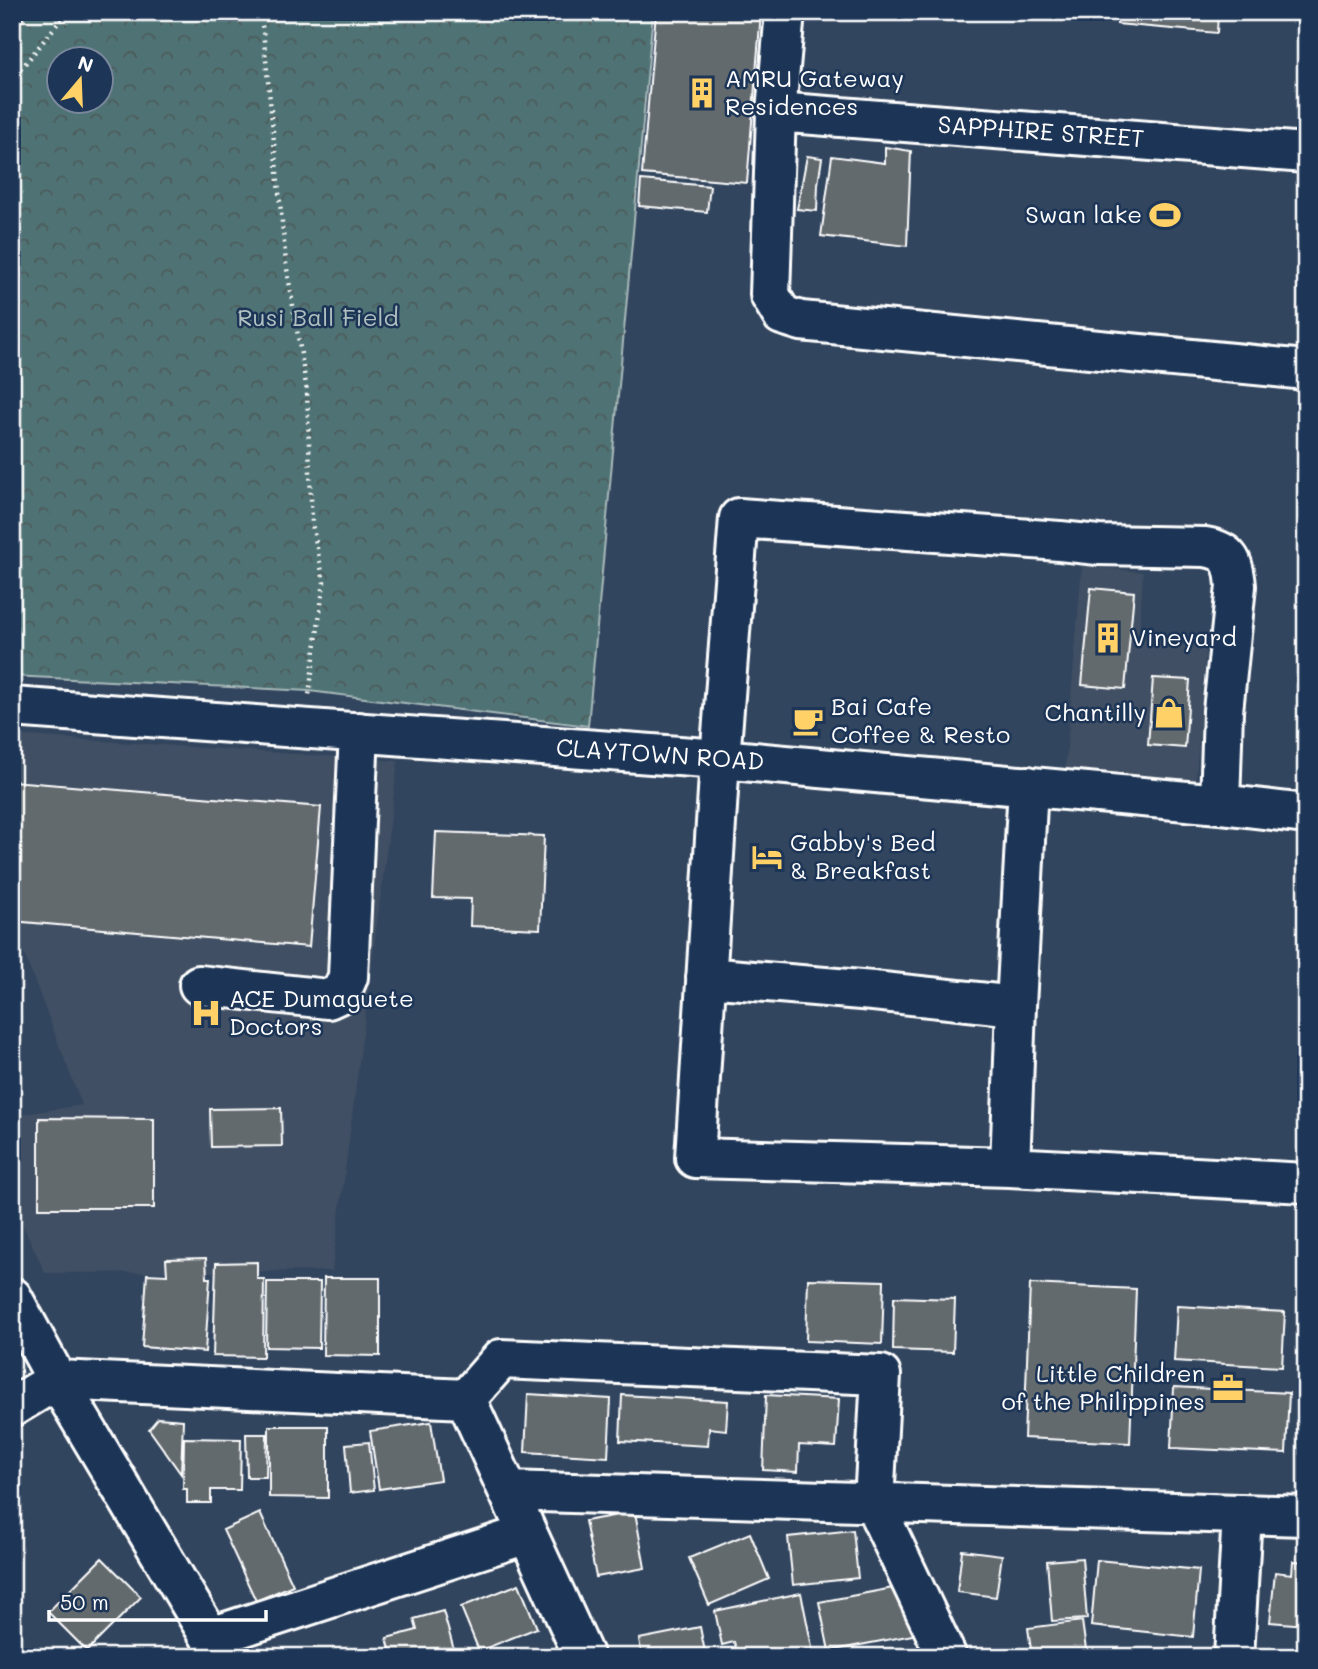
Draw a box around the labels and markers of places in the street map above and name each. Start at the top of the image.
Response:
place label: AMRU Gateway Residences [725,62,904,121]
building icon: AMRU Gateway Residences [685,76,719,110]
place label: Swan lake [1025,198,1142,229]
sports icon: Swan lake [1148,198,1182,232]
building icon: Vineyard [1091,621,1125,655]
place label: Vineyard [1131,621,1237,652]
place label: Bai Cafe Coffee & Resto [831,690,1010,749]
place label: Chantilly [1045,696,1146,727]
shop icon: Chantilly [1152,696,1186,730]
cafe icon: Bai Cafe Coffee & Resto [791,704,825,738]
place label: Gabby's Bed & Breakfast [790,826,935,885]
hotel icon: Gabby's Bed & Breakfast [750,840,784,874]
place label: ACE Dumaguete Doctors [229,982,414,1041]
hospital icon: ACE Dumaguete Doctors [189,996,223,1030]
place label: Little Children of the Philippines [1001,1357,1205,1416]
office icon: Little Children of the Philippines [1211,1371,1245,1405]

